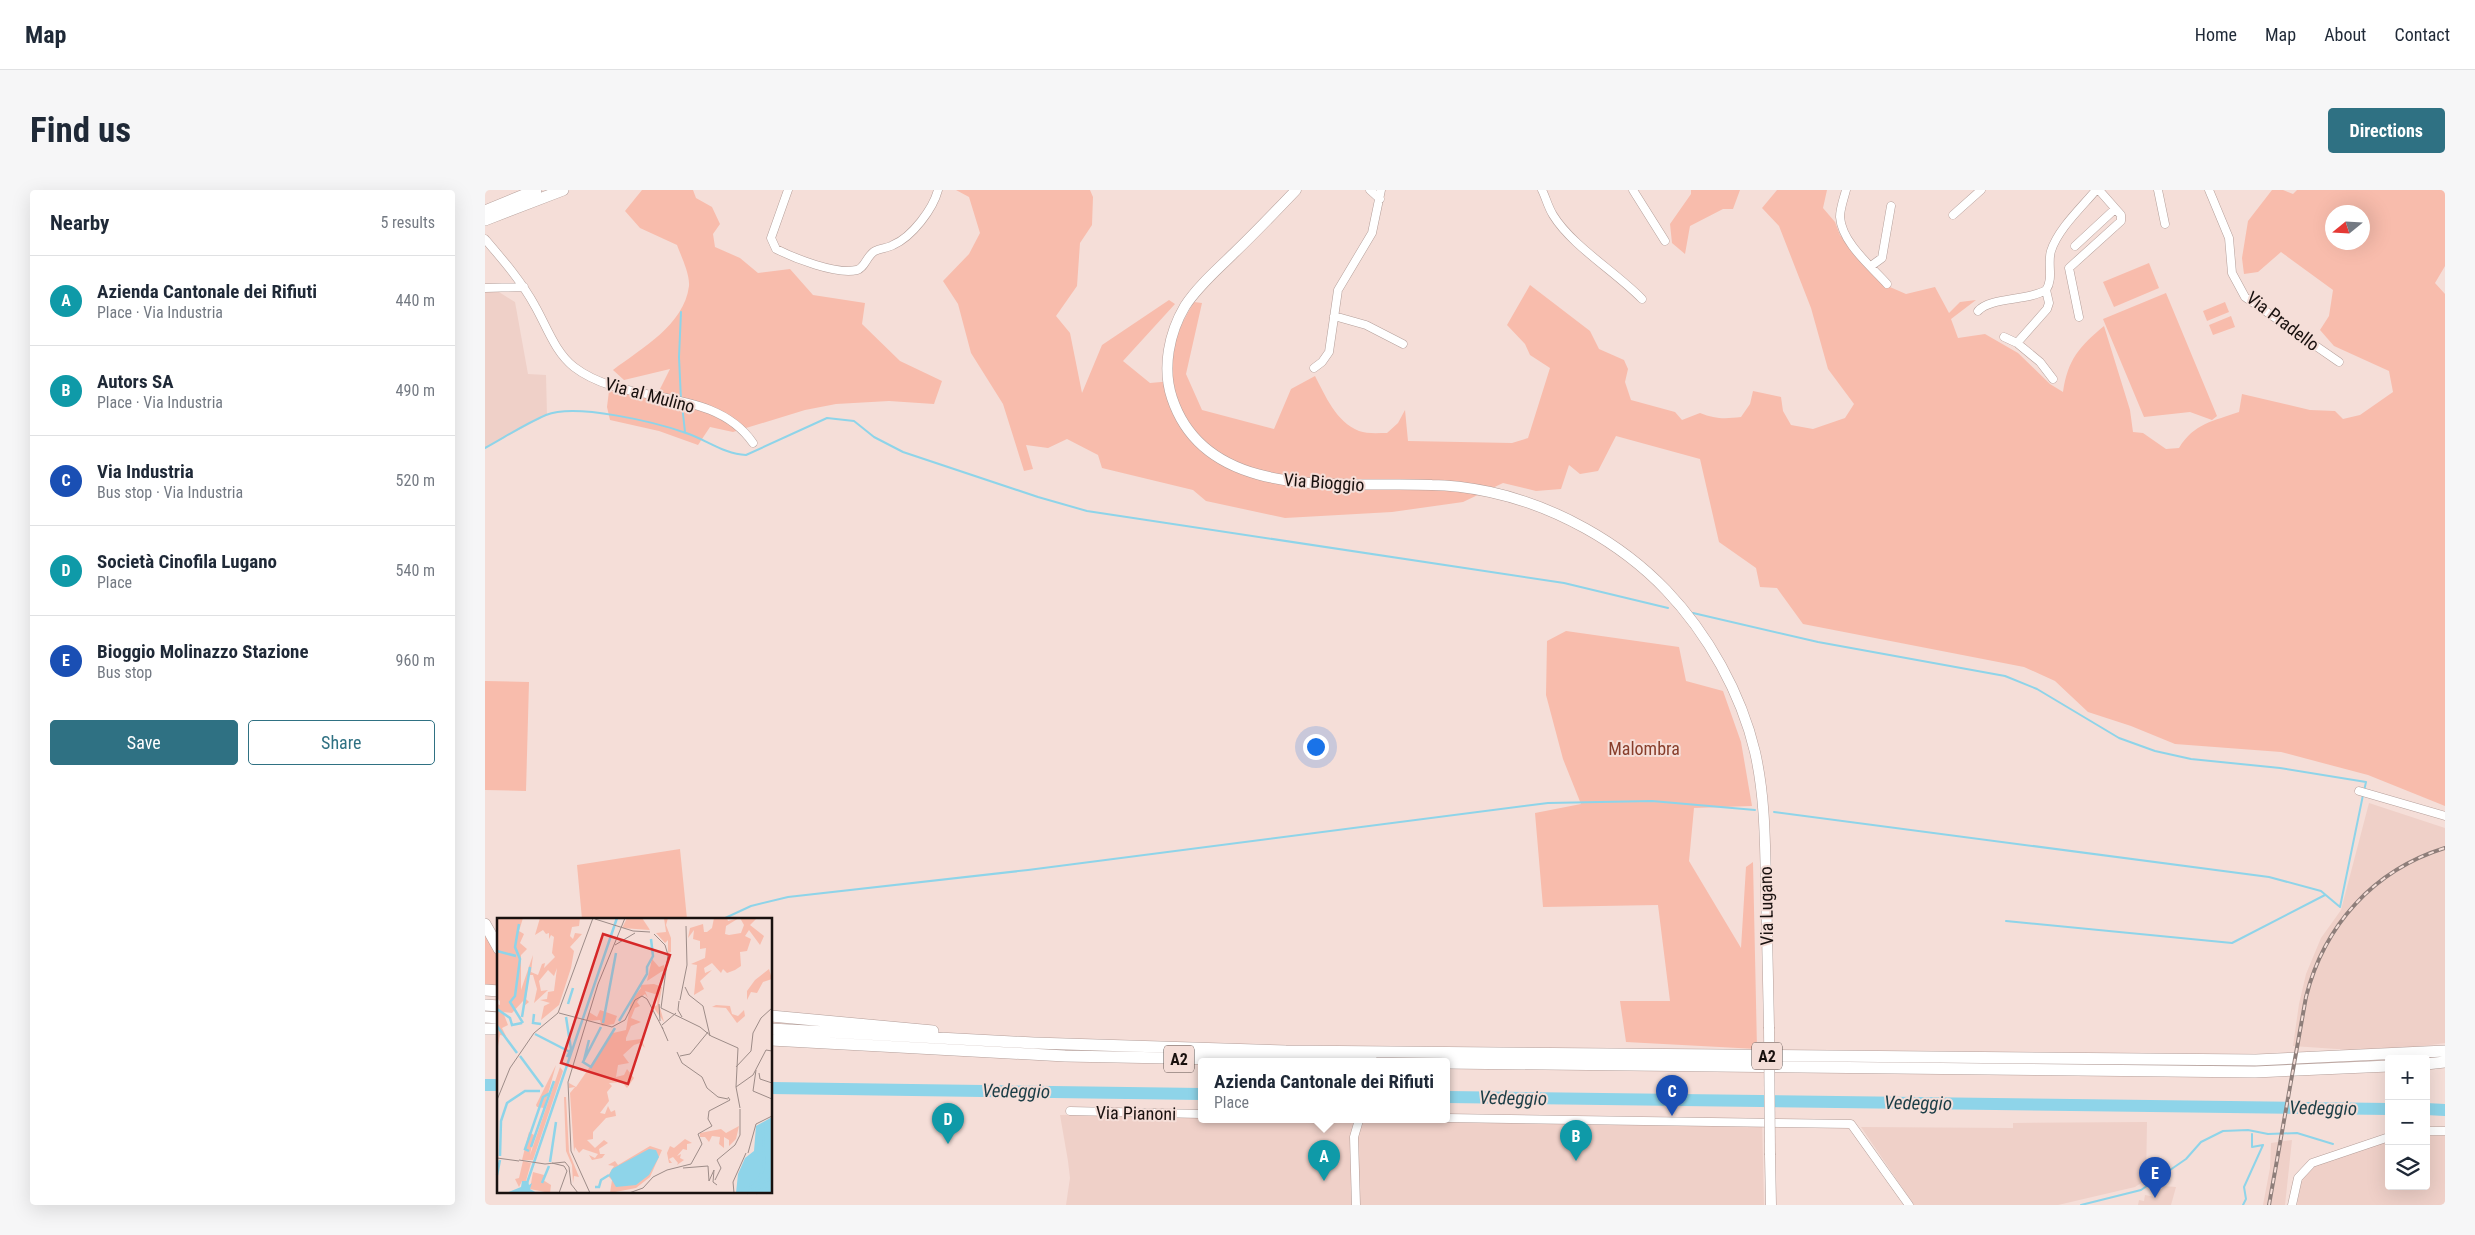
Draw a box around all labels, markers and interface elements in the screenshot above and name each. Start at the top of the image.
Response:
text: Map [25,21,66,49]
text: Home [2195,24,2237,45]
text: Map [2265,24,2296,45]
text: About [2324,24,2366,45]
text: Contact [2394,24,2450,45]
button: Directions [2328,108,2445,153]
text: Find us [30,110,131,151]
north arrow [2325,205,2370,250]
text: Nearby [50,211,109,235]
text: 5 results [380,213,435,232]
text: Azienda Cantonale dei Rifiuti [97,280,317,303]
street label: Via Pradello [2243,287,2323,355]
text: A [61,291,71,310]
text: 440 m [396,291,435,310]
text: Place · Via Industria [97,303,223,322]
text: Autors SA [97,370,174,393]
street label: Via al Mulino [603,373,697,417]
text: B [62,381,70,400]
text: 490 m [396,381,435,400]
text: Place · Via Industria [97,393,223,412]
text: Via Industria [97,460,194,483]
street label: Via Bioggio [1283,469,1365,495]
text: C [61,471,71,490]
text: 520 m [396,471,435,490]
text: Bus stop · Via Industria [97,483,243,502]
text: Società Cinofila Lugano [97,550,277,573]
text: D [61,561,71,580]
text: 540 m [396,561,435,580]
text: Place [97,573,132,592]
text: Bioggio Molinazzo Stazione [97,640,309,663]
text: E [62,651,70,670]
text: 960 m [396,651,435,670]
text: Bus stop [97,663,152,682]
button: Save [50,720,238,765]
button: Share [248,720,435,765]
your location [1303,734,1329,760]
park label: Malombra [1608,738,1680,759]
street label: Via Lugano [1755,866,1777,946]
inset map [497,918,773,1192]
road number: A2 [1752,1042,1782,1069]
road number: A2 [1164,1046,1194,1072]
map controls [2385,1055,2430,1190]
button: + [2385,1055,2430,1100]
popup [1198,1058,1450,1123]
text: Azienda Cantonale dei Rifiuti [1214,1070,1434,1093]
pin: C [1656,1075,1688,1116]
water label: Vedeggio [982,1079,1050,1103]
water label: Vedeggio [1479,1086,1547,1110]
water label: Vedeggio [1884,1091,1952,1115]
text: Place [1214,1093,1249,1112]
water label: Vedeggio [2289,1096,2357,1120]
button: − [2385,1100,2430,1145]
street label: Via Pianoni [1096,1102,1176,1124]
pin: D [932,1103,964,1144]
pin: B [1560,1120,1592,1161]
pin: A [1308,1140,1340,1181]
button: layers [2385,1145,2430,1190]
pin: E [2139,1157,2171,1198]

